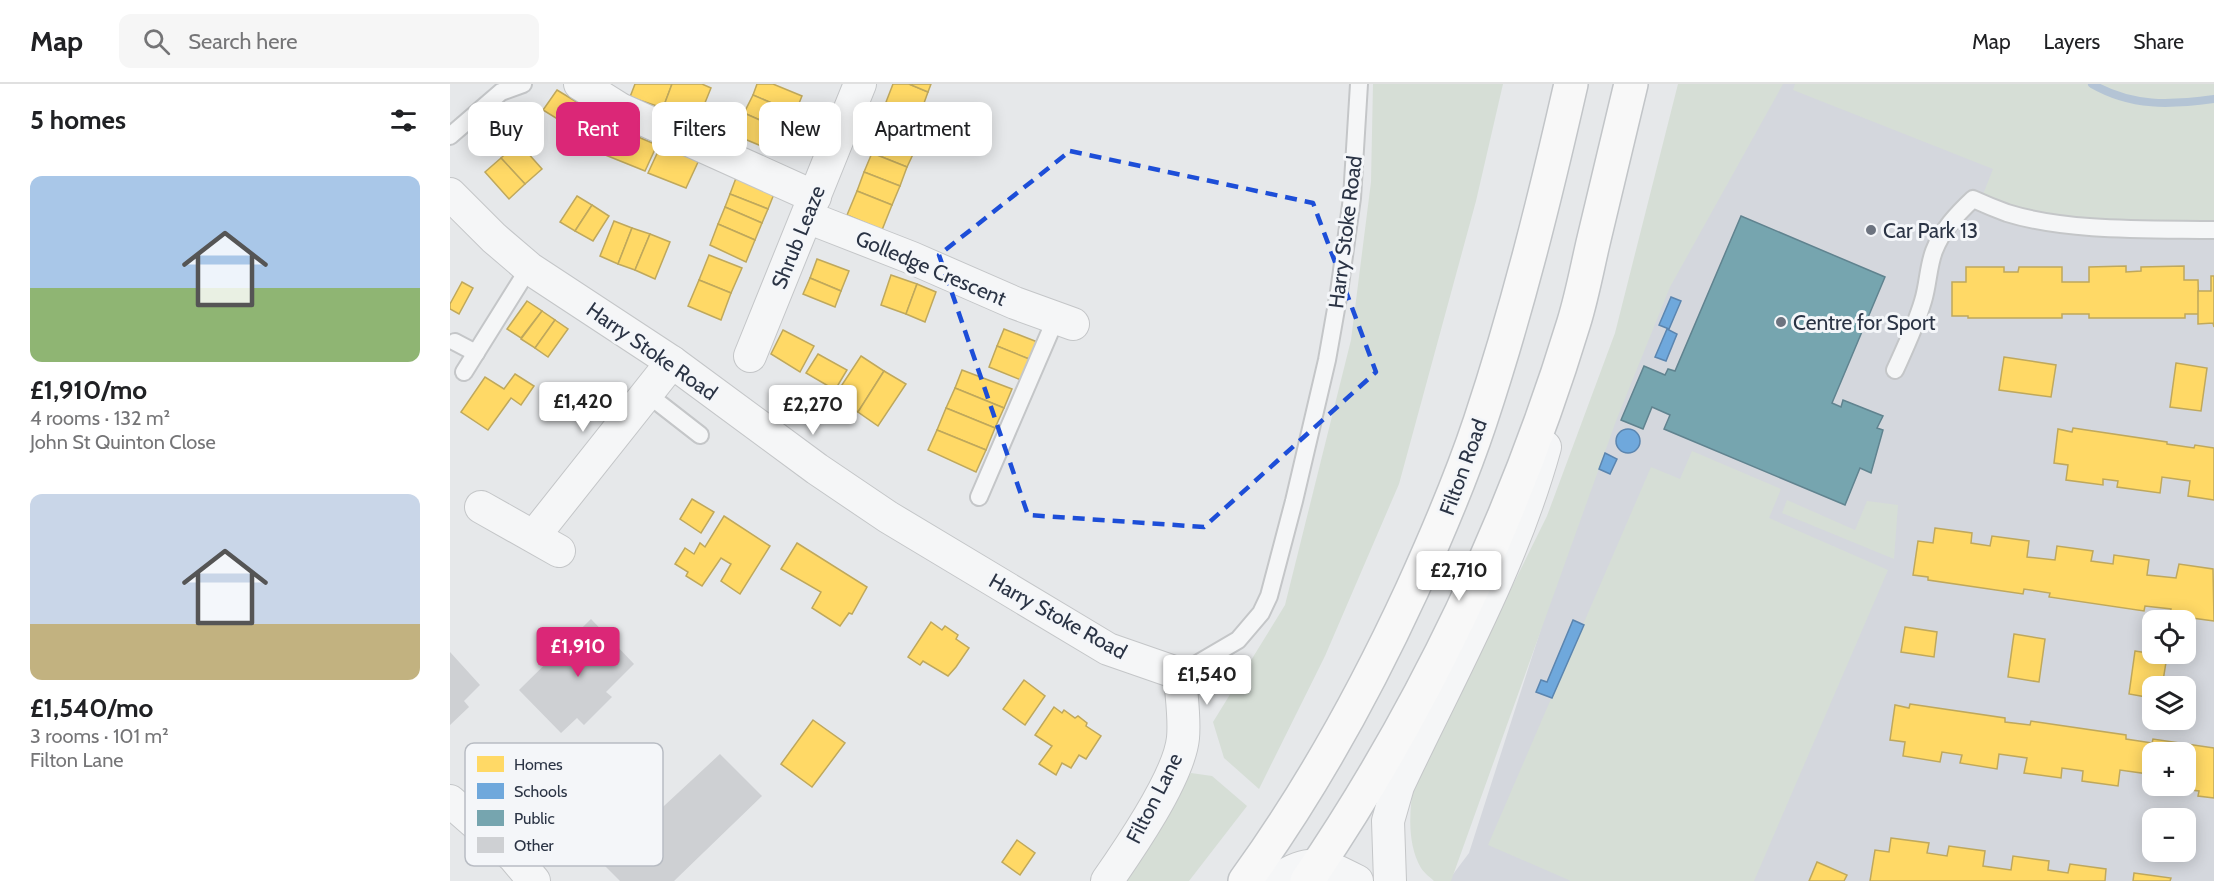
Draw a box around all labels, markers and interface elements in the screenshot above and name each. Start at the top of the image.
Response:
search box [119,14,539,68]
text: Map [30,24,83,58]
icon: search [140,25,173,58]
text: Search here [188,28,297,55]
text: Map [1972,29,2011,54]
text: Layers [2044,29,2100,54]
text: Share [2133,29,2184,54]
chip: Buy [468,102,544,156]
chip: Rent [556,102,640,156]
chip: Filters [652,102,747,156]
chip: New [759,102,841,156]
chip: Apartment [853,102,992,156]
text: 5 homes [30,104,126,136]
icon: filters [387,104,420,137]
street label: Harry Stoke Road [1323,154,1367,310]
street label: Shrub Leaze [766,182,830,292]
icon: home [171,215,279,323]
place label: Car Park 13 [1883,218,1978,243]
marker: Car Park 13 [1864,223,1878,237]
street label: Golledge Crescent [852,225,1010,311]
street label: Harry Stoke Road [582,297,722,405]
place label: Centre for Sport [1793,310,1936,335]
marker: Centre for Sport [1774,315,1788,329]
text: £1,910/mo [30,374,147,406]
pin: £1,420 [534,382,632,433]
pin: £2,270 [764,385,862,436]
text: £1,420 [553,389,613,413]
text: £2,270 [783,392,843,416]
text: 4 rooms · 132 m² [30,406,170,430]
street label: Filton Road [1434,415,1492,519]
text: John St Quinton Close [30,430,216,454]
icon: home [171,533,279,641]
pin: £2,710 [1410,551,1508,602]
text: £2,710 [1430,558,1488,582]
street label: Harry Stoke Road [985,568,1131,664]
map controls [2142,610,2196,862]
button: locate [2142,610,2196,664]
pin: £1,910 [529,627,627,678]
text: £1,910 [551,634,605,658]
pin: £1,540 [1158,655,1256,706]
text: £1,540 [1177,662,1237,686]
button: layers [2142,676,2196,730]
text: £1,540/mo [30,692,153,724]
text: 3 rooms · 101 m² [30,724,169,748]
button: + [2142,742,2196,796]
legend [465,743,663,866]
text: Filton Lane [30,748,124,772]
street label: Filton Lane [1121,748,1188,847]
text: Homes [514,755,563,774]
text: Schools [514,782,568,801]
button: − [2142,808,2196,862]
text: Public [514,809,555,828]
text: Other [514,836,555,855]

